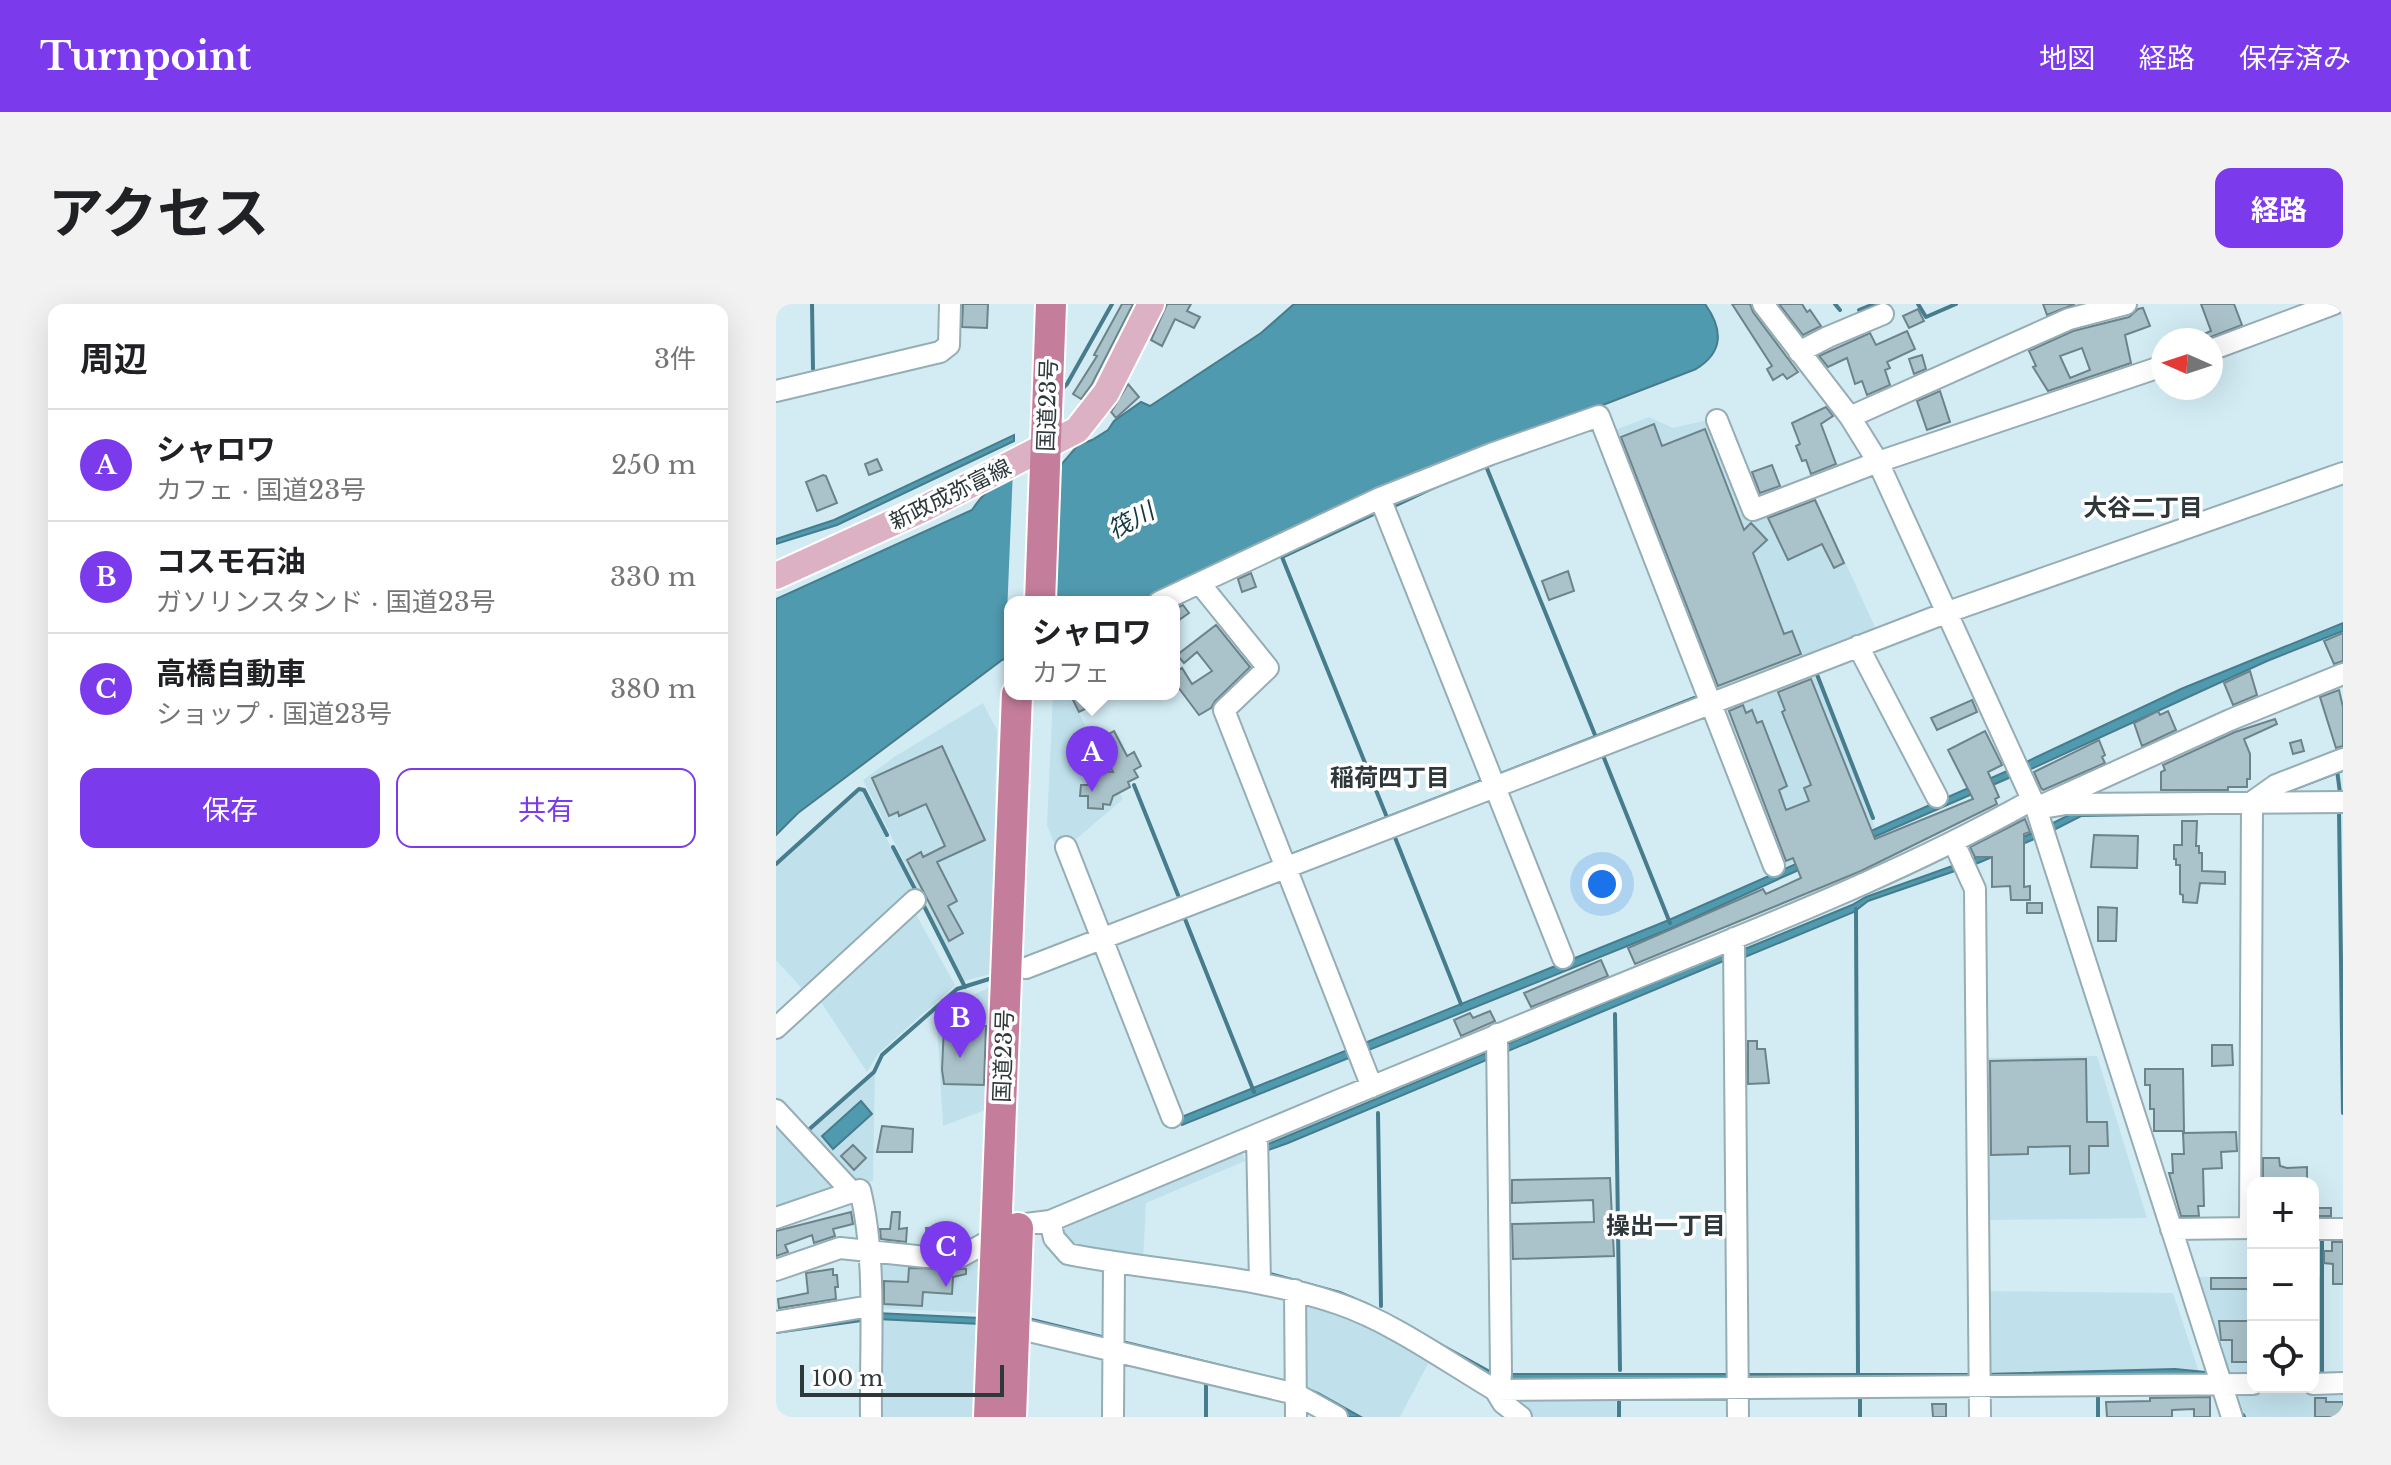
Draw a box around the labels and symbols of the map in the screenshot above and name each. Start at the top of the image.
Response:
north arrow [2151,328,2223,400]
street label: 国道23号 [1032,358,1063,452]
street label: 新政成弥富線 [885,453,1015,536]
district label: 大谷二丁目 [2083,493,2203,522]
water label: 筏川 [1103,495,1161,545]
pin: A [1066,726,1118,792]
district label: 稲荷四丁目 [1330,763,1450,792]
your location [1582,864,1622,904]
pin: B [934,992,986,1058]
street label: 国道23号 [988,1009,1019,1103]
district label: 操出一丁目 [1606,1211,1726,1240]
pin: C [920,1221,972,1287]
scale bar [800,1361,1004,1397]

